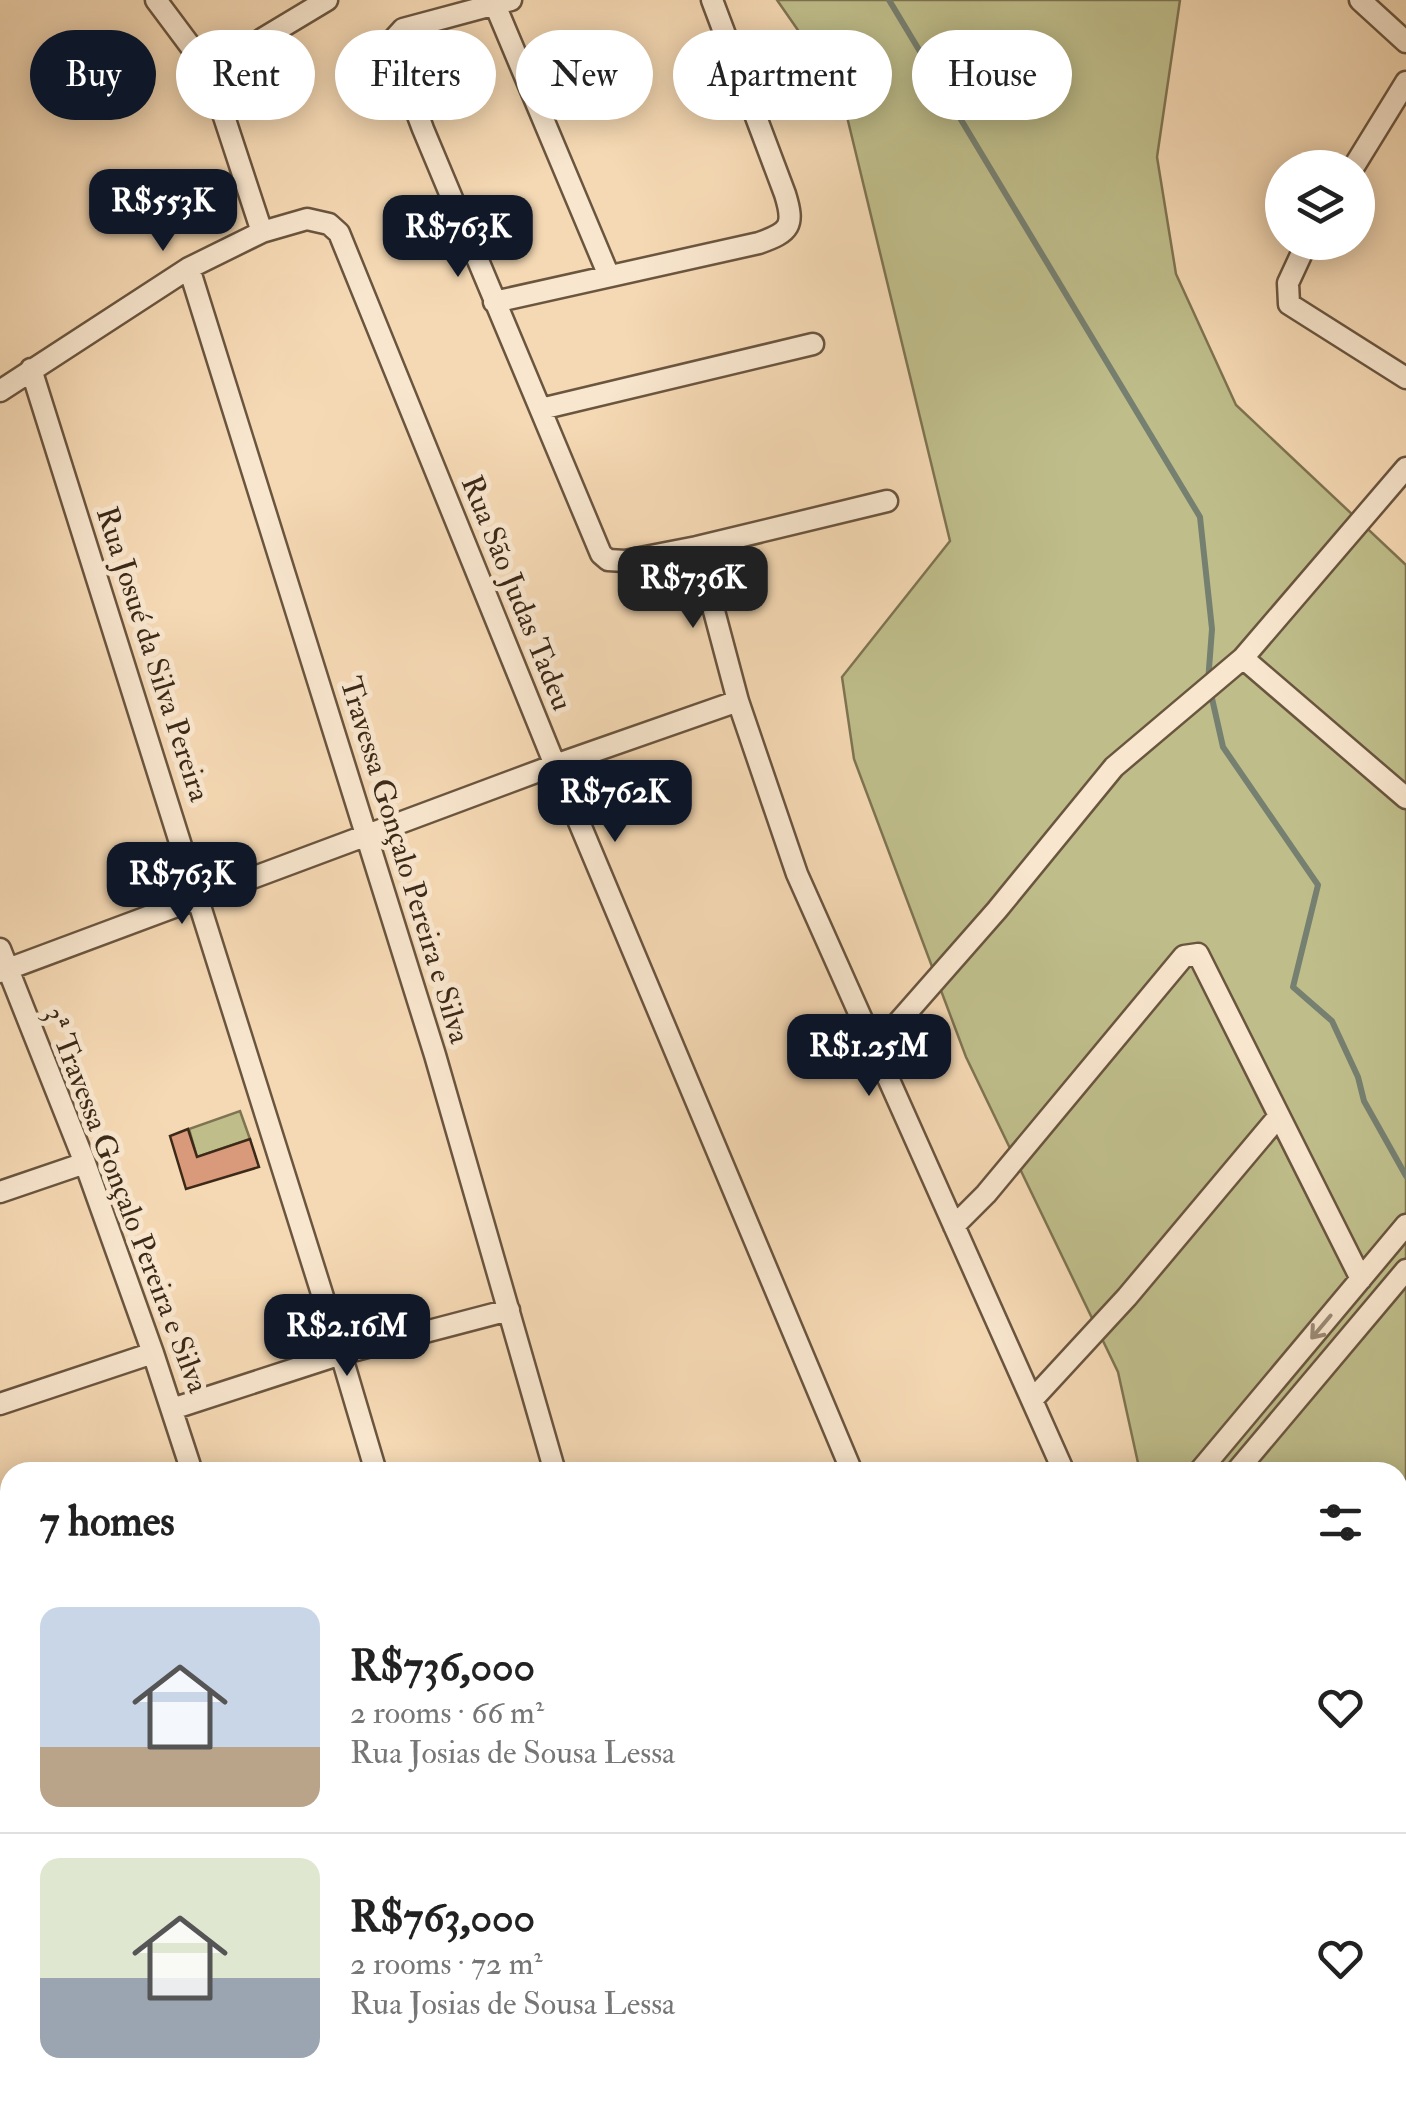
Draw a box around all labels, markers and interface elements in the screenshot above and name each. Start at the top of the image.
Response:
chip: Buy [30,30,156,120]
chip: Rent [176,30,315,120]
chip: Filters [335,30,496,120]
chip: New [516,30,653,120]
chip: Apartment [673,30,892,120]
chip: House [912,30,1072,120]
map controls [1265,150,1375,260]
button: layers [1265,150,1375,260]
pin: R$553K [82,169,244,254]
text: R$553K [111,181,215,221]
pin: R$763K [377,195,539,280]
text: R$763K [405,207,511,247]
street label: Rua São Judas Tadeu [453,470,581,716]
street label: Rua Josué da Silva Pereira [88,502,218,807]
pin: R$736K [612,546,774,631]
text: R$736K [640,558,746,598]
street label: Travessa Gonçalo Pereira e Silva [332,672,479,1048]
pin: R$762K [534,760,696,845]
text: R$762K [560,772,670,812]
pin: R$763K [101,842,263,927]
text: R$763K [129,854,235,894]
street label: 3ª Travessa Gonçalo Pereira e Silva [35,1002,217,1399]
pin: R$1.25M [777,1014,961,1099]
text: R$1.25M [809,1026,929,1066]
pin: R$2.16M [255,1294,439,1379]
text: R$2.16M [286,1306,408,1346]
one-way arrow [1310,1313,1332,1339]
icon: filters [1313,1495,1368,1550]
text: 7 homes [40,1496,175,1548]
text: R$736,000 [350,1641,535,1693]
icon: home [120,1647,240,1767]
icon: heart [1313,1680,1368,1735]
text: 2 rooms · 66 m² [350,1693,544,1733]
text: Rua Josias de Sousa Lessa [350,1733,675,1773]
text: R$763,000 [350,1892,535,1944]
icon: home [120,1898,240,2018]
icon: heart [1313,1931,1368,1986]
text: 2 rooms · 72 m² [350,1944,543,1984]
text: Rua Josias de Sousa Lessa [350,1984,675,2024]

